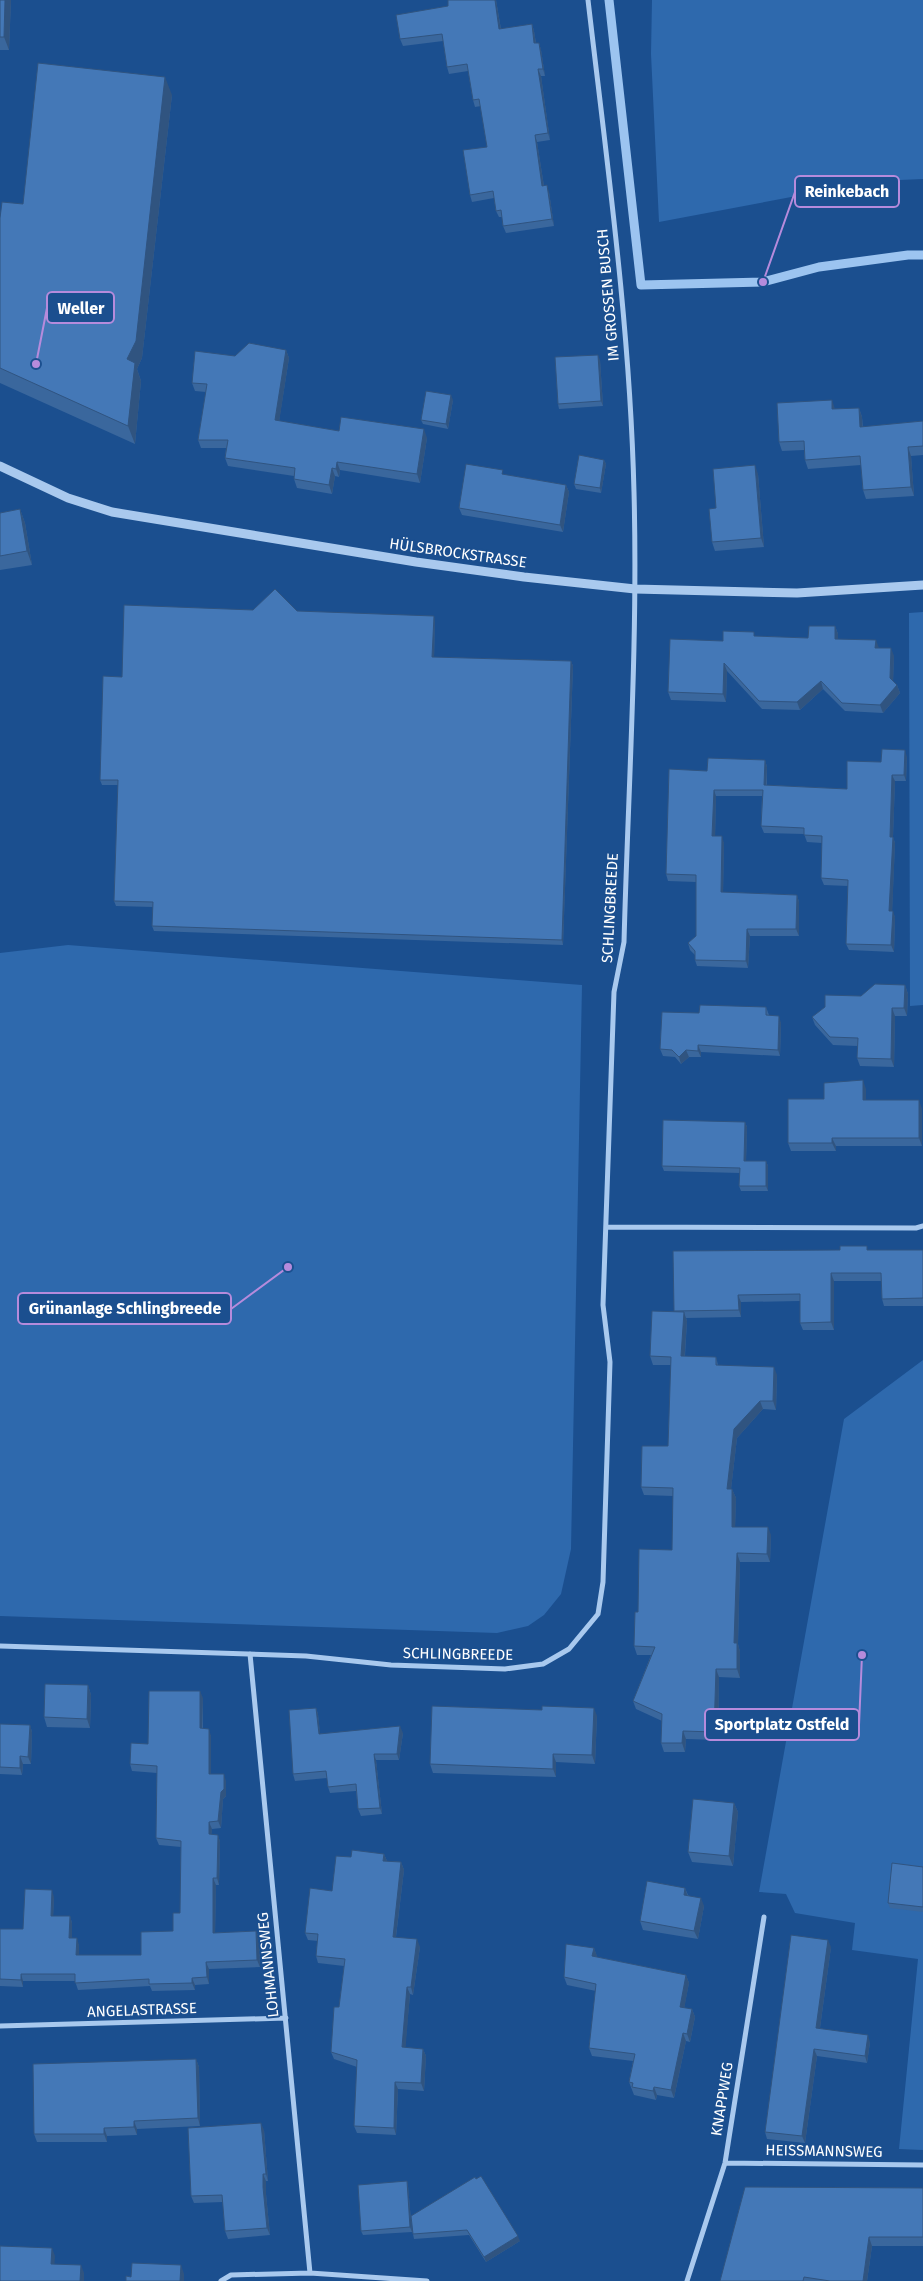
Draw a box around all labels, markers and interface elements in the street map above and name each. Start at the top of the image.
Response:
callout: Reinkebach [795,176,899,207]
text: Reinkebach [805,182,889,201]
street label: IM GROSSEN BUSCH [593,228,623,362]
callout: Weller [47,292,114,323]
text: Weller [58,299,105,318]
street label: HÜLSBROCKSTRASSE [388,534,528,572]
street label: SCHLINGBREEDE [598,852,622,964]
callout: Grünanlage Schlingbreede [18,1293,231,1324]
text: Grünanlage Schlingbreede [29,1299,221,1318]
street label: SCHLINGBREEDE [403,1644,513,1664]
callout: Sportplatz Ostfeld [705,1709,859,1740]
text: Sportplatz Ostfeld [715,1715,849,1734]
street label: LOHMANNSWEG [254,1911,282,2019]
street label: ANGELASTRASSE [87,1999,197,2021]
street label: KNAPPWEG [707,2061,737,2137]
street label: HEISSMANNSWEG [765,2141,883,2161]

